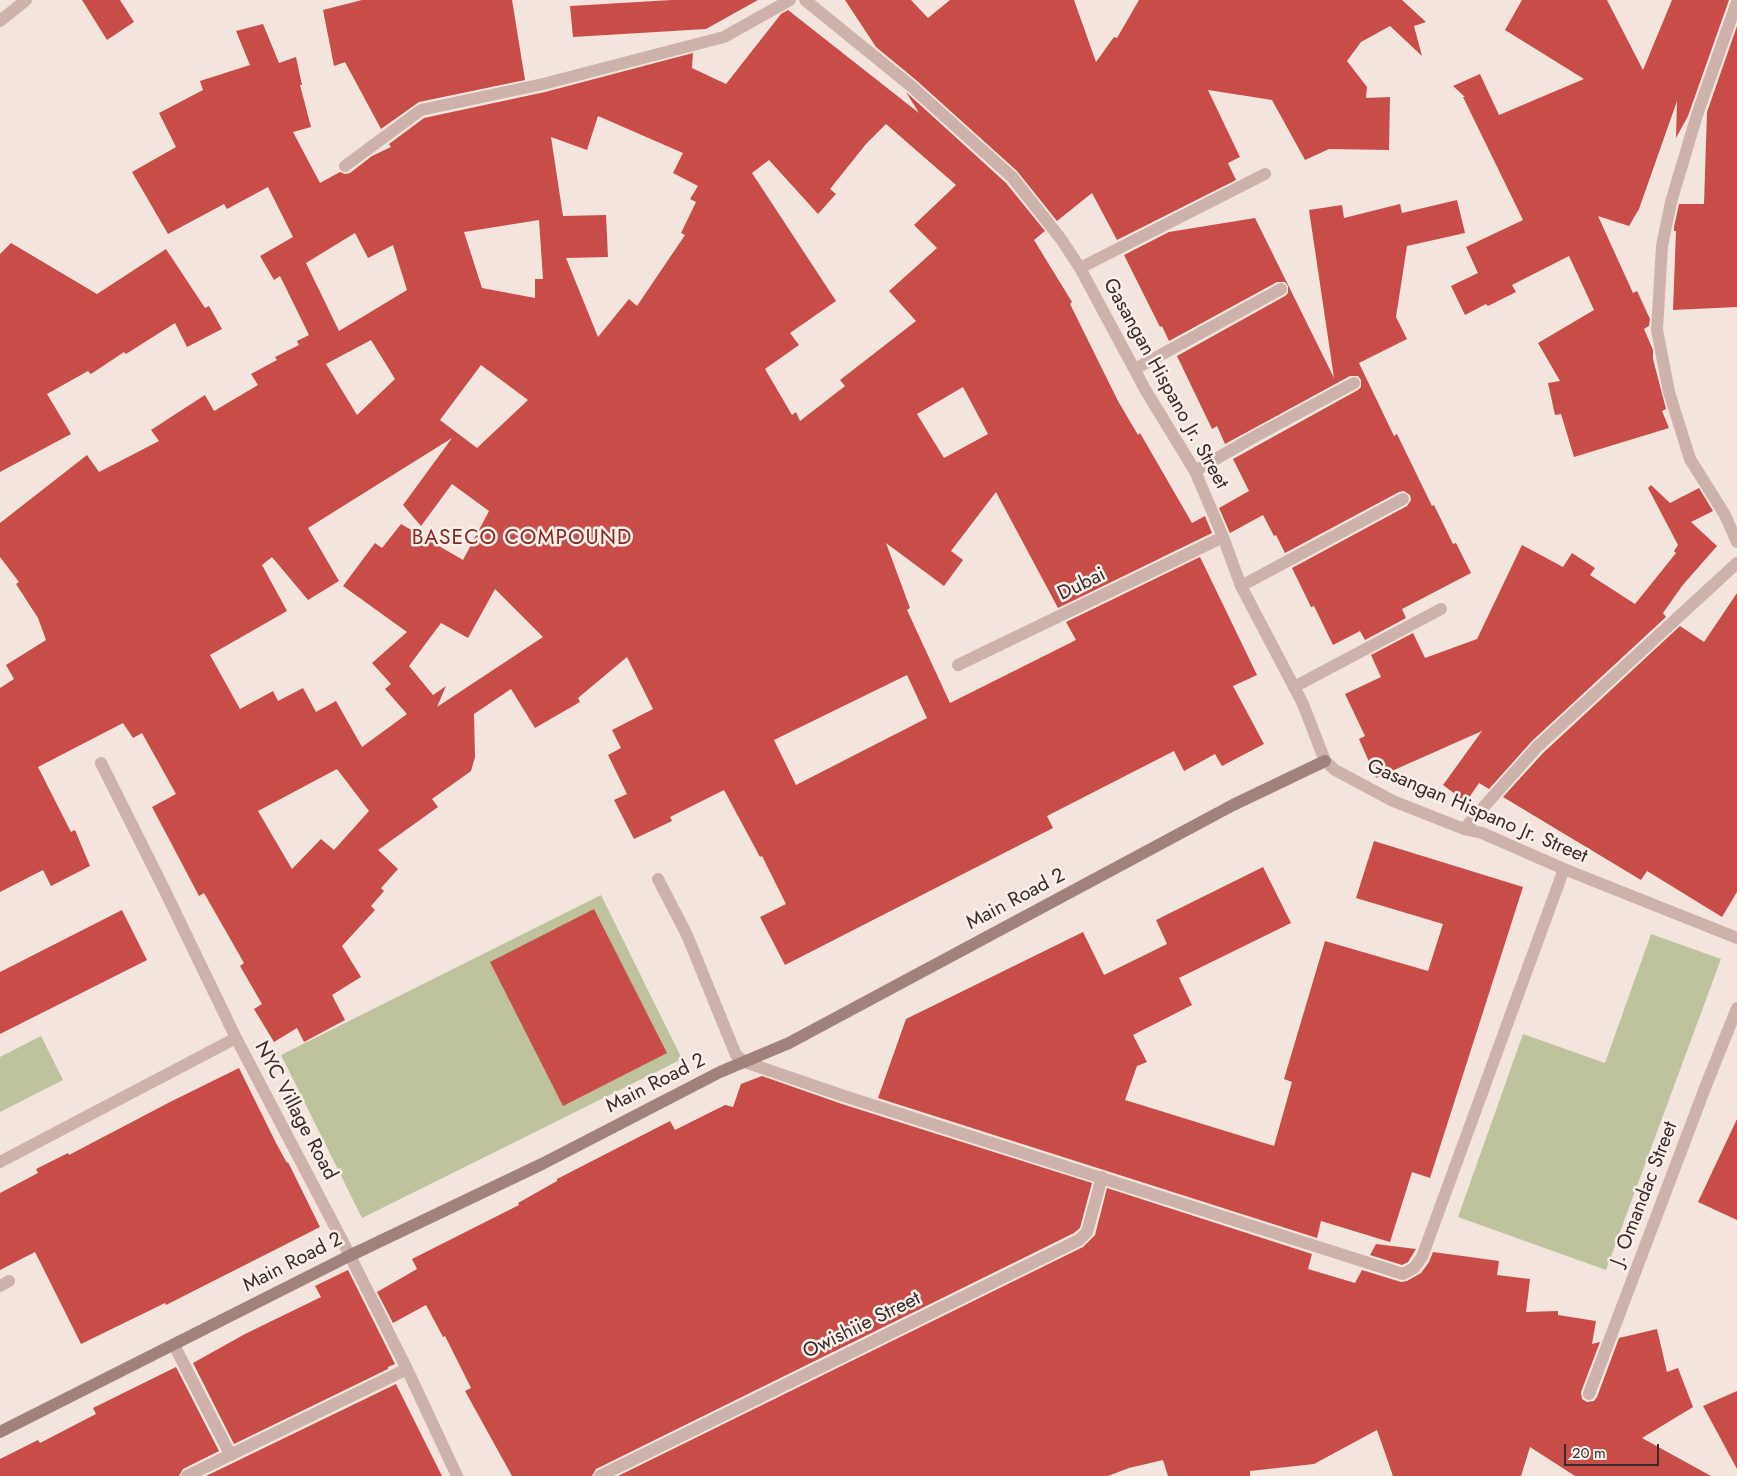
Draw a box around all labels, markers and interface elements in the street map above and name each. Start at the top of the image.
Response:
street label: Gasangan Hispano Jr. Street [1097,275,1233,493]
district label: BASECO COMPOUND [410,526,634,552]
street label: Dubai [1054,563,1110,607]
street label: Gasangan Hispano Jr. Street [1363,755,1591,869]
street label: Main Road 2 [963,864,1069,936]
street label: NYC Village Road [248,1038,342,1184]
street label: Main Road 2 [602,1049,710,1119]
street label: J. Omandac Street [1606,1118,1684,1270]
street label: Main Road 2 [239,1228,347,1298]
street label: Owishiie Street [799,1287,925,1365]
scale bar [1567,1434,1662,1466]
text: 20 m [1572,1442,1606,1464]

